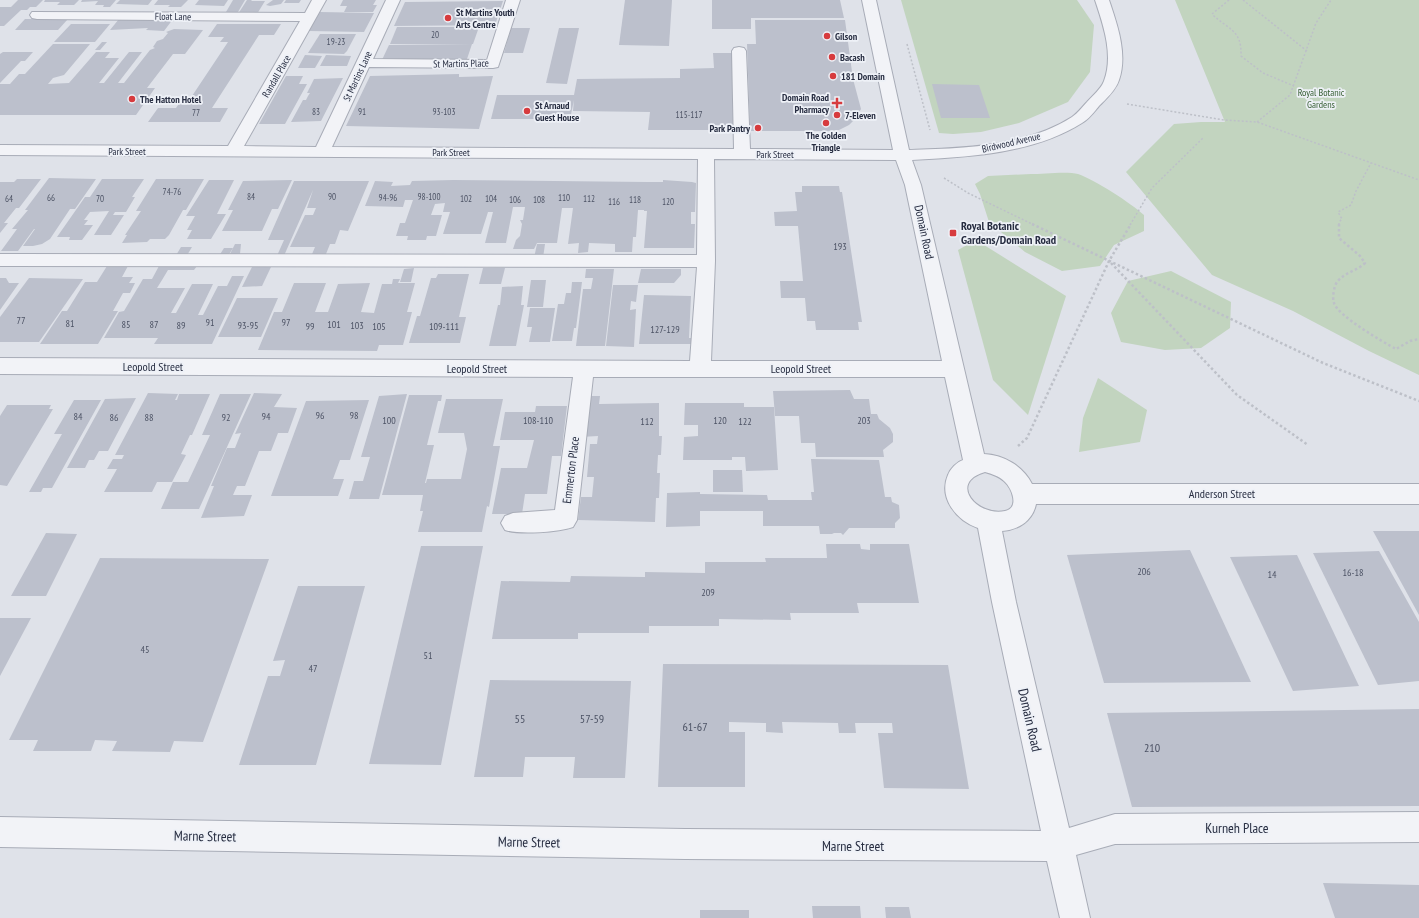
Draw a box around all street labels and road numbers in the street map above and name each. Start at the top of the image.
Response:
street label: Float Lane [155,10,191,23]
street label: St Martins Lane [340,49,375,103]
street label: Randall Place [259,53,294,100]
street label: St Martins Place [433,57,489,70]
street label: Birdwood Avenue [980,129,1042,156]
street label: Park Street [108,145,146,158]
street label: Park Street [432,146,470,159]
street label: Park Street [756,148,794,161]
street label: Domain Road [911,203,938,260]
street label: Leopold Street [123,359,184,374]
street label: Leopold Street [447,361,508,376]
street label: Leopold Street [771,361,832,376]
street label: Emmerton Place [559,435,582,504]
street label: Anderson Street [1189,486,1256,501]
street label: Domain Road [1014,687,1046,753]
street label: Kurneh Place [1205,819,1269,837]
street label: Marne Street [174,826,236,846]
street label: Marne Street [498,832,560,852]
street label: Marne Street [822,837,884,855]

